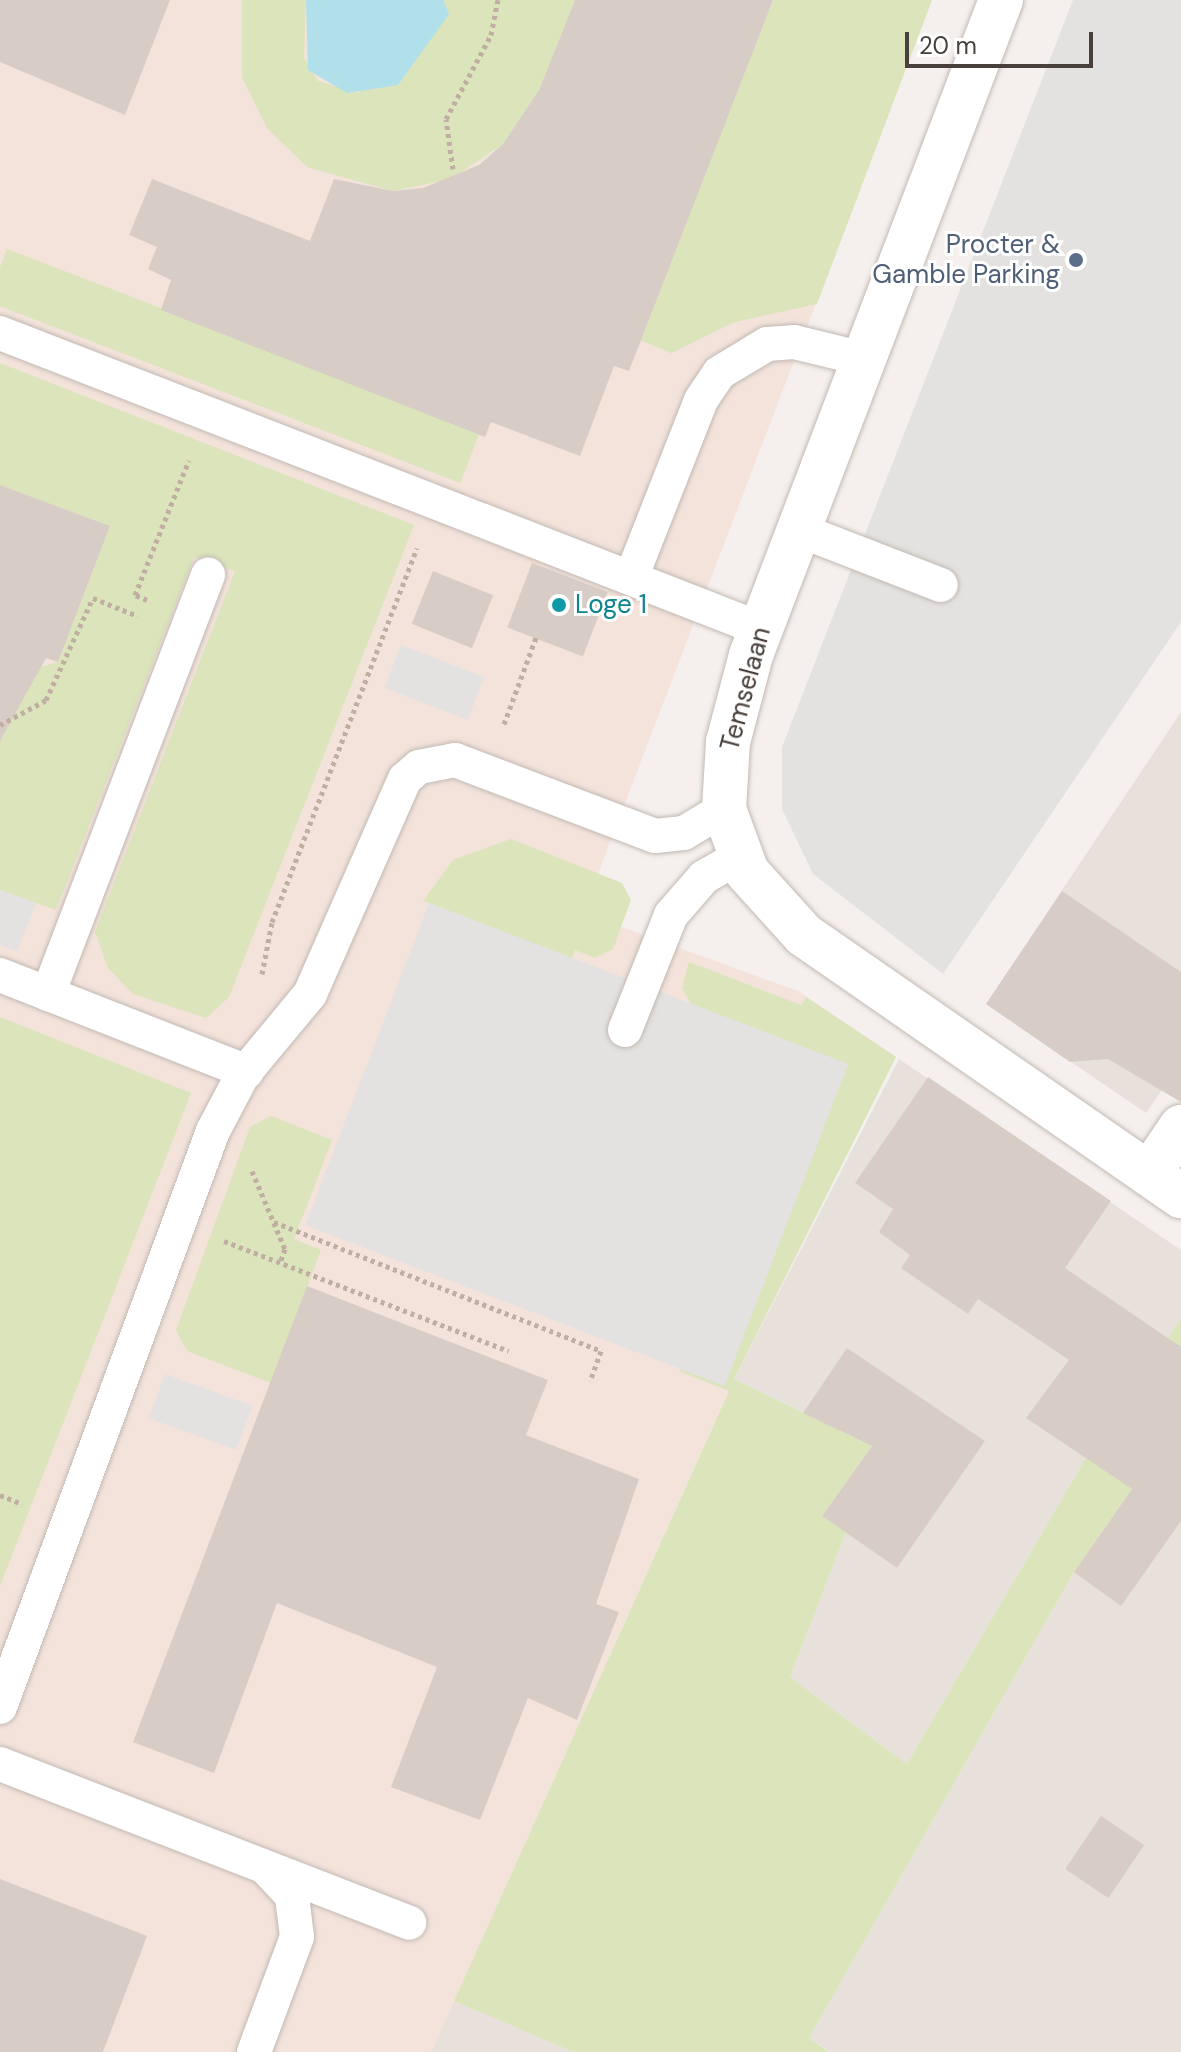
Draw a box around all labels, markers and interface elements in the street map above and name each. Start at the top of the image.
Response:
scale bar [909,16,1097,66]
text: 20 m [919,30,977,61]
place label: Procter & Gamble Parking [872,229,1060,290]
marker: Procter & Gamble Parking [1067,251,1085,269]
place label: Loge 1 [575,589,647,621]
marker: Loge 1 [550,596,568,614]
street label: Temselaan [714,624,778,754]

